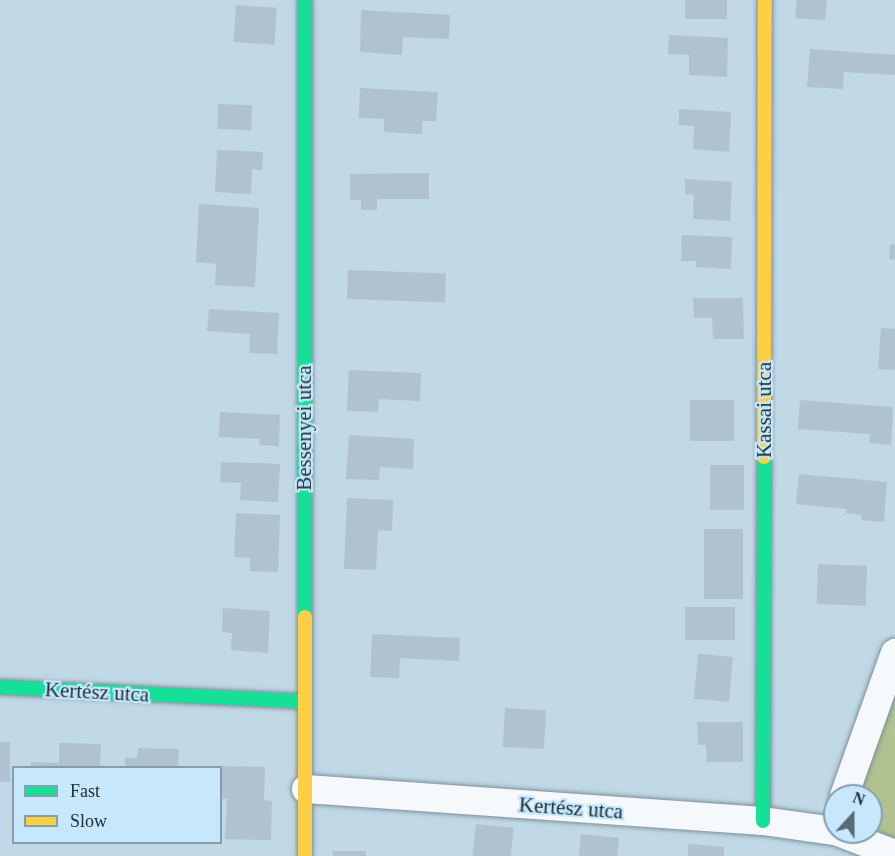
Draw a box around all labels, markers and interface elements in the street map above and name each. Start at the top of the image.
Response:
street label: Kassai utca [751,362,777,458]
street label: Bessenyei utca [291,365,317,491]
street label: Kertész utca [44,677,150,707]
legend [12,766,222,844]
text: Fast [70,781,100,801]
north arrow [823,784,883,844]
text: N [850,789,867,809]
street label: Kertész utca [518,792,624,824]
text: Slow [70,811,107,831]

